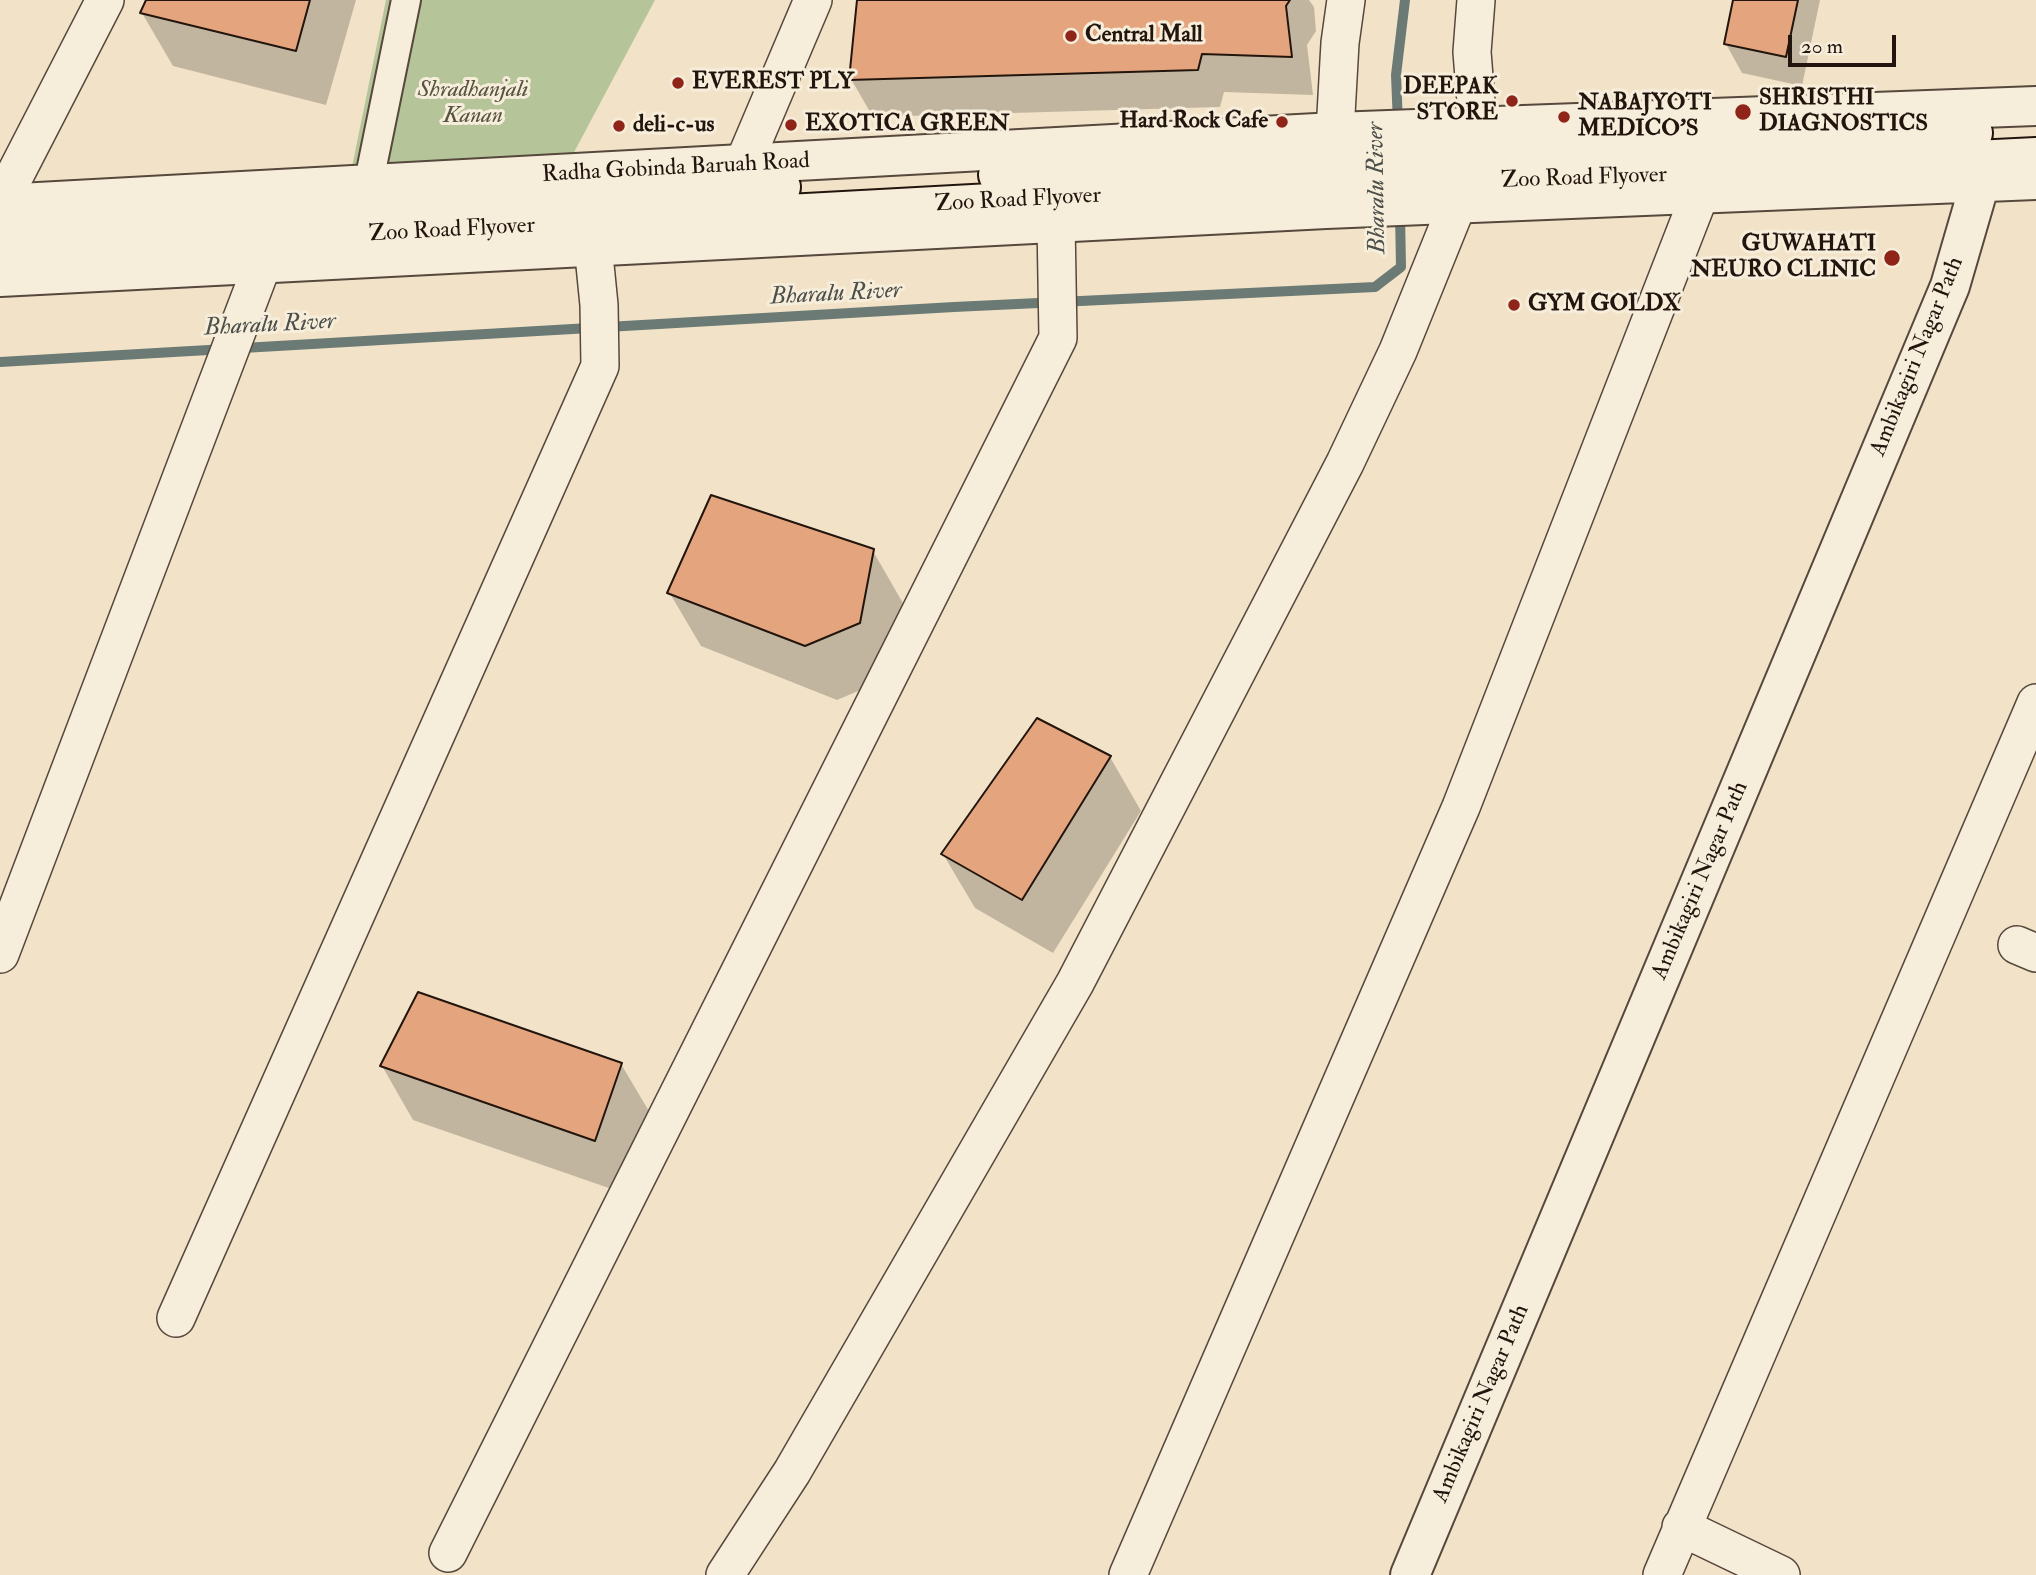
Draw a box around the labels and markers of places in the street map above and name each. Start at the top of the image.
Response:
place label: Central Mall [1085,22,1203,50]
marker: Central Mall [1063,28,1079,44]
place label: EVEREST PLY [692,69,854,97]
place label: DEEPAK STORE [1403,74,1498,128]
marker: EVEREST PLY [670,75,686,91]
place label: SHRISTHI DIAGNOSTICS [1759,85,1928,139]
place label: NABAJYOTI MEDICO'S [1578,90,1712,144]
marker: DEEPAK STORE [1504,93,1520,109]
marker: SHRISTHI DIAGNOSTICS [1733,102,1753,122]
place label: Hard Rock Cafe [1120,108,1268,136]
marker: NABAJYOTI MEDICO'S [1556,109,1572,125]
place label: EXOTICA GREEN [805,111,1009,139]
place label: deli-c-us [633,112,714,140]
marker: Hard Rock Cafe [1274,114,1290,130]
marker: EXOTICA GREEN [783,117,799,133]
marker: deli-c-us [611,118,627,134]
place label: GUWAHATI NEURO CLINIC [1691,231,1876,285]
marker: GUWAHATI NEURO CLINIC [1882,248,1902,268]
place label: GYM GOLDX [1528,291,1681,319]
marker: GYM GOLDX [1506,297,1522,313]

